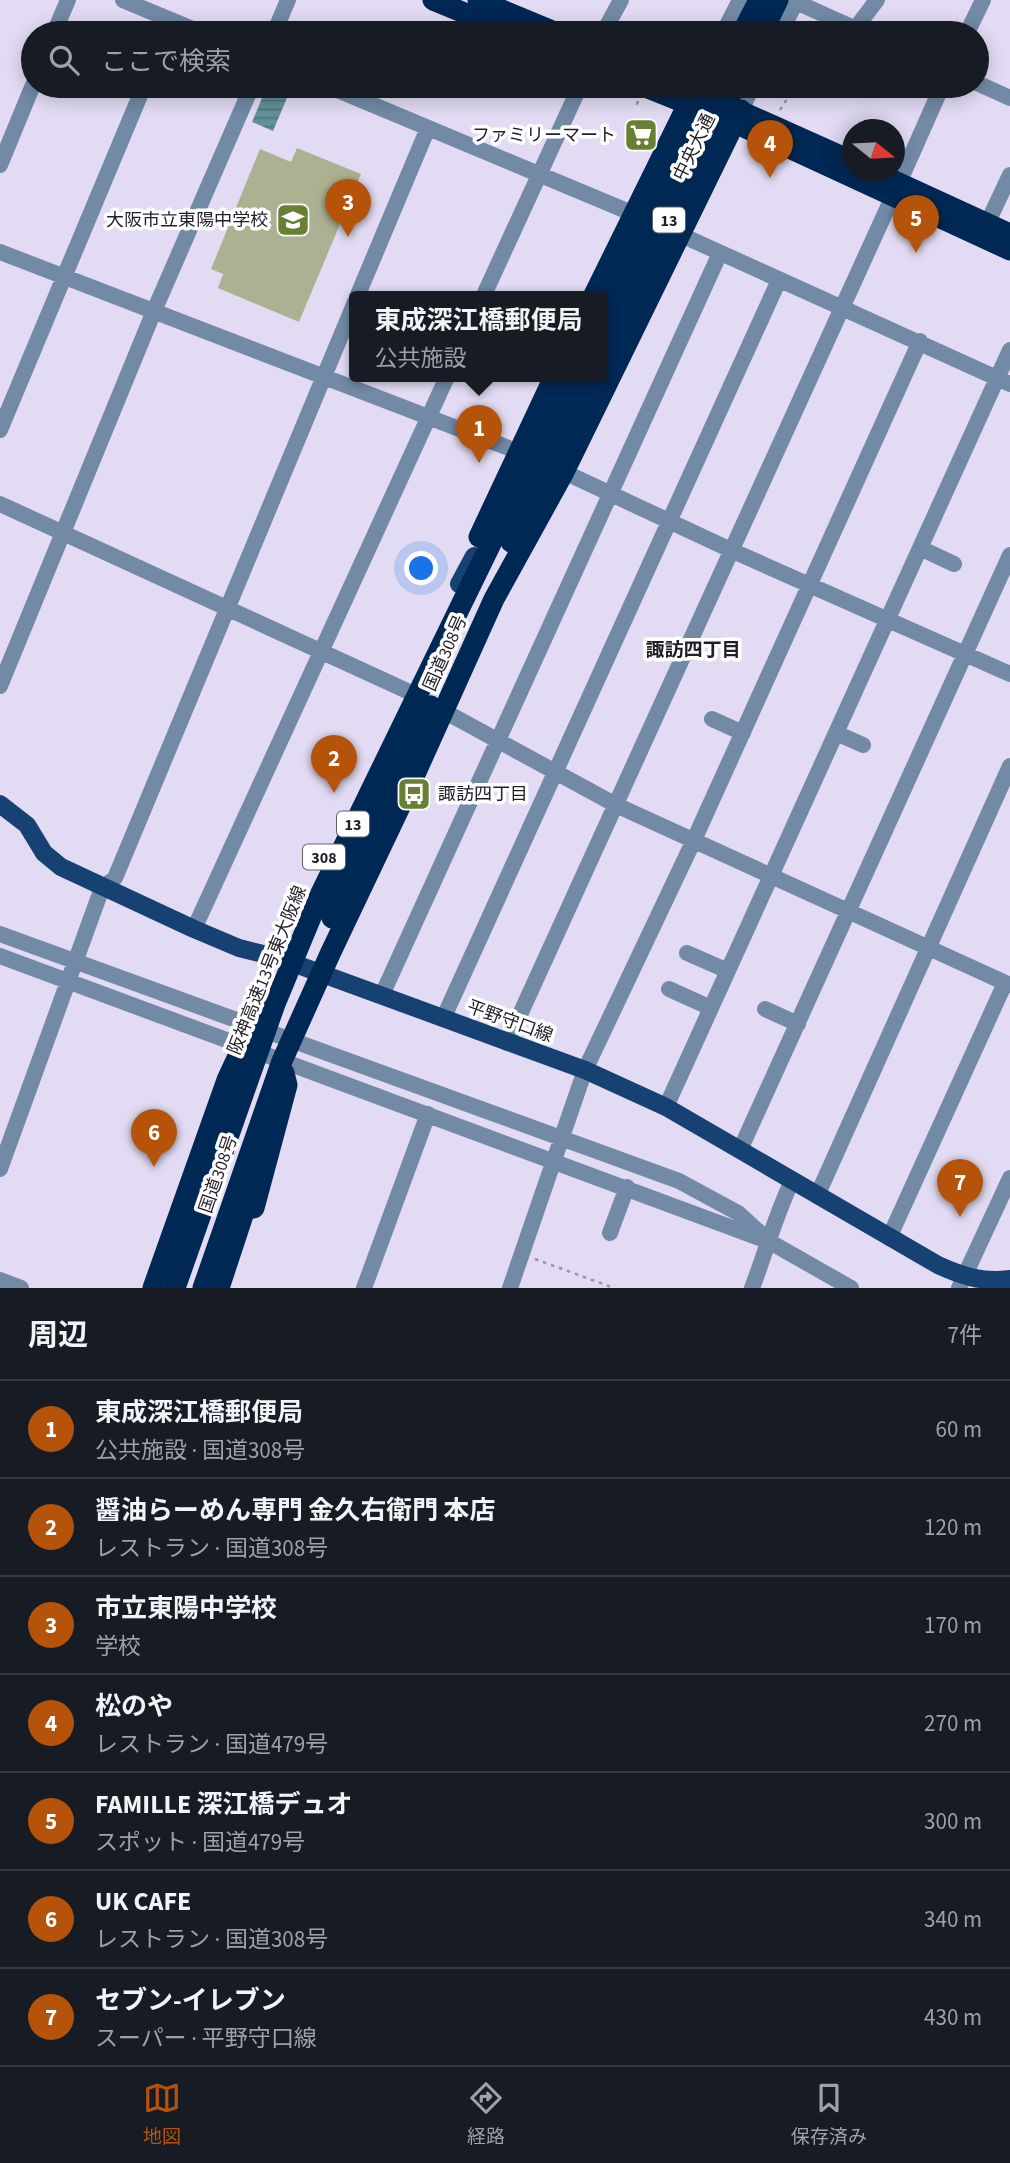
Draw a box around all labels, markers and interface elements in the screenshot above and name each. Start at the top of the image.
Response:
search box [21,21,989,98]
icon: search [45,41,83,79]
text: ここで検索 [101,43,231,80]
street label: 中央大通 [667,109,721,185]
supermarket icon: ファミリーマート [622,116,660,154]
north arrow [842,119,905,182]
pin: 4 [747,120,793,178]
place label: ファミリーマート [472,123,616,148]
pin: 3 [325,179,371,237]
pin: 5 [893,195,939,253]
school or university icon: 大阪市立東陽中学校 [274,201,312,239]
place label: 大阪市立東陽中学校 [106,208,268,233]
road number: 13 [653,208,685,232]
popup [349,291,608,382]
text: 東成深江橋郵便局 [374,302,583,339]
text: 公共施設 [374,342,466,375]
pin: 1 [456,405,502,463]
your location [404,551,438,585]
street label: 国道308号 [418,611,473,695]
district label: 諏訪四丁目 [645,637,741,664]
pin: 2 [311,735,357,793]
bus stop icon: 諏訪四丁目 [395,775,433,813]
place label: 諏訪四丁目 [438,782,528,807]
road number: 13 [337,811,369,836]
road number: 308 [303,844,345,870]
street label: 阪神高速13号東大阪線 [222,882,313,1058]
street label: 平野守口線 [463,994,556,1049]
pin: 6 [131,1109,177,1167]
street label: 国道308号 [193,1132,243,1216]
pin: 7 [937,1159,983,1217]
text: 周辺 [28,1314,88,1357]
text: 7件 [948,1319,982,1352]
text: 東成深江橋郵便局 [95,1394,303,1431]
text: 1 [45,1413,57,1446]
text: 60 m [935,1413,982,1446]
text: 公共施設 · 国道308号 [95,1434,305,1467]
text: 醤油らーめん専門 金久右衛門 本店 [95,1492,495,1529]
text: 2 [45,1511,57,1544]
text: 120 m [924,1511,982,1544]
text: レストラン · 国道308号 [95,1532,328,1565]
text: 市立東陽中学校 [95,1590,277,1627]
text: 3 [45,1609,57,1642]
text: 170 m [924,1609,982,1642]
text: 学校 [95,1630,141,1663]
text: 松のや [95,1688,173,1725]
text: 4 [45,1707,57,1740]
text: 270 m [924,1707,982,1740]
text: レストラン · 国道479号 [95,1728,328,1761]
text: FAMILLE 深江橋デュオ [95,1786,353,1823]
text: 5 [45,1805,57,1838]
text: 300 m [924,1805,982,1838]
text: スポット · 国道479号 [95,1826,305,1859]
text: UK CAFE [95,1883,191,1920]
text: 6 [45,1903,57,1936]
text: 340 m [924,1903,982,1936]
text: レストラン · 国道308号 [95,1923,328,1956]
text: セブン-イレブン [95,1982,286,2019]
text: 7 [45,2001,57,2034]
text: 430 m [924,2001,982,2034]
text: スーパー · 平野守口線 [95,2022,317,2055]
tab: 地図 [143,2079,181,2151]
tab: 経路 [467,2079,505,2151]
tab: 保存済み [791,2079,867,2151]

